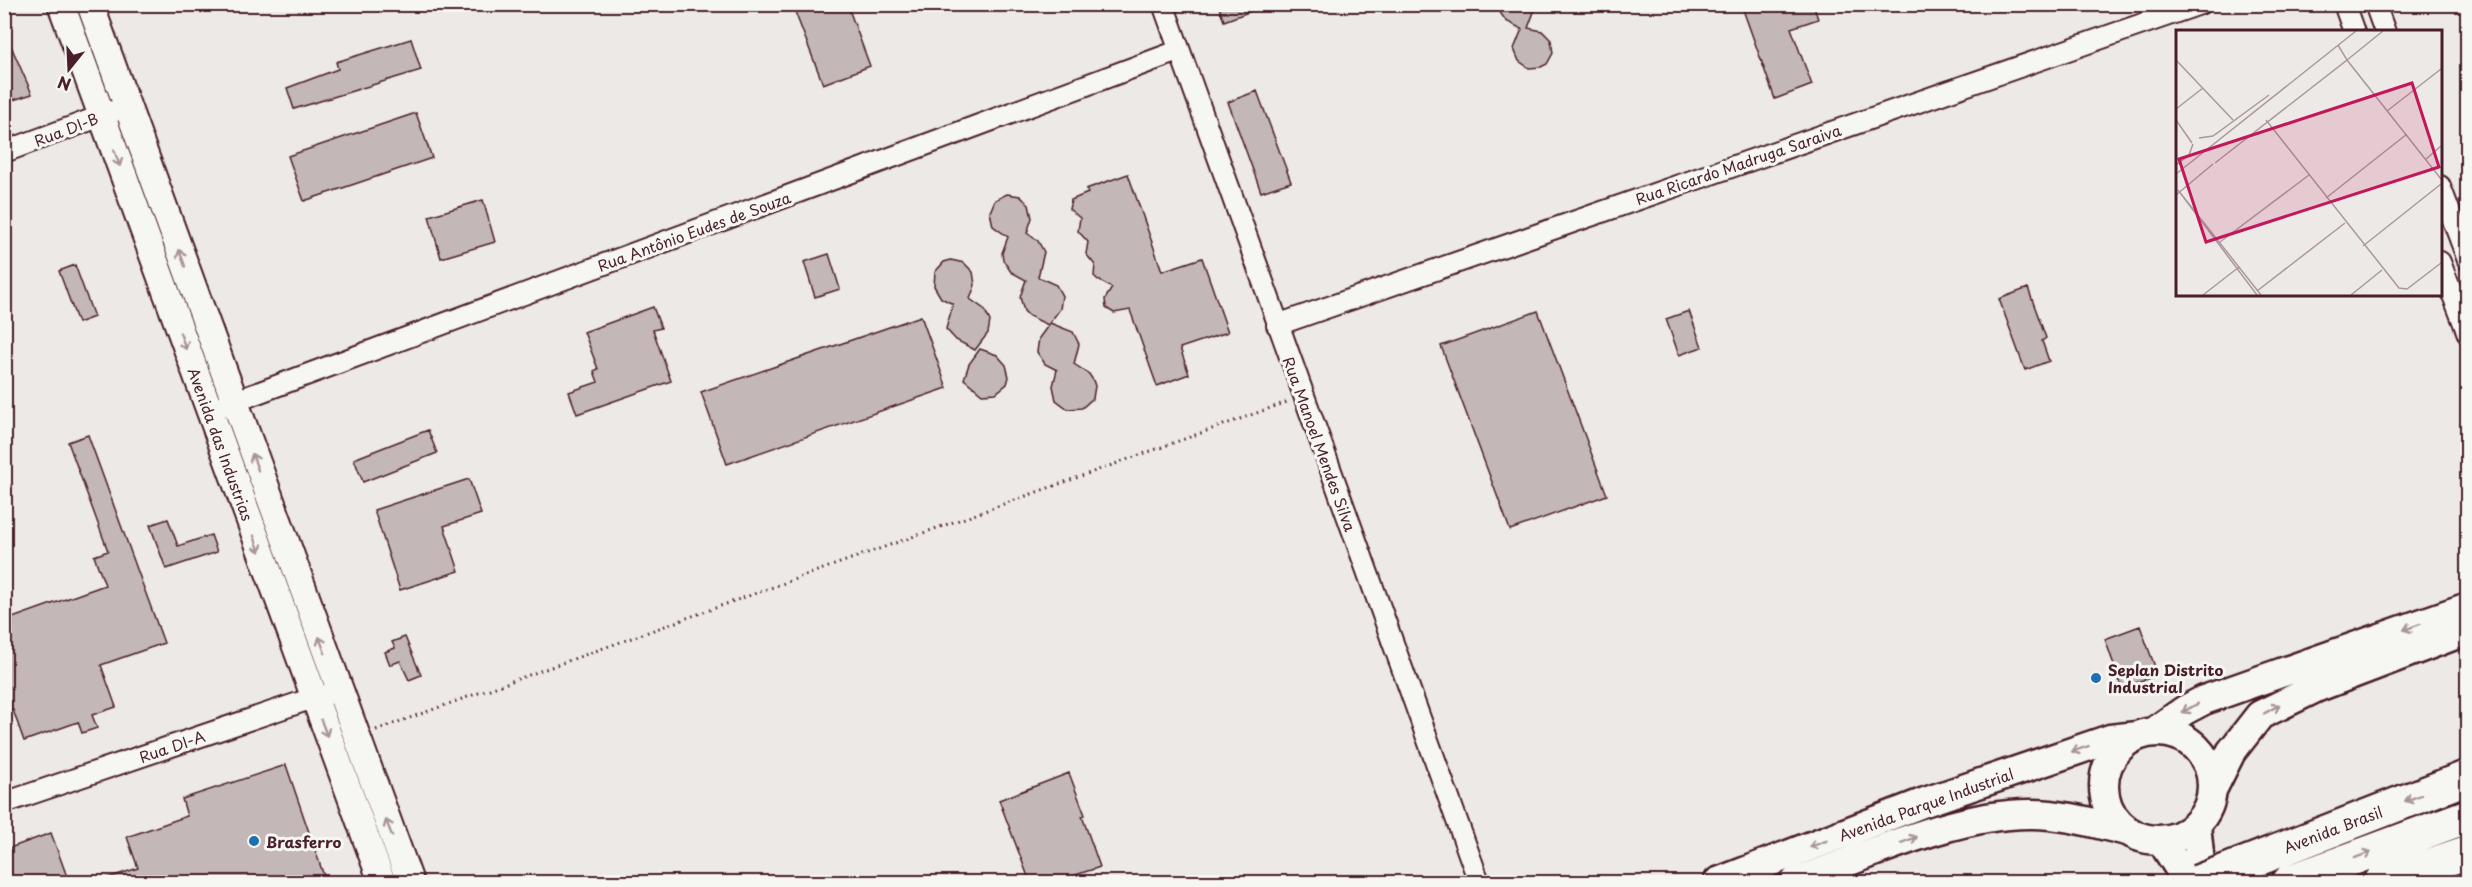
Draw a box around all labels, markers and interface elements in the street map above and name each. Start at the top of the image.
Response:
inset map [2176,30,2442,296]
north arrow [39,39,99,99]
text: N [54,71,74,98]
street label: Rua DI-B [31,106,101,152]
street label: Rua Ricardo Madruga Saraiva [1632,118,1844,210]
one-way arrow [112,148,123,167]
street label: Rua Antônio Eudes de Souza [594,185,794,277]
one-way arrow [176,249,187,268]
one-way arrow [179,332,190,350]
street label: Rua Manoel Mendes Silva [1278,353,1363,535]
street label: Avenida das Industrias [183,364,259,524]
one-way arrow [249,453,260,471]
one-way arrow [253,535,264,553]
one-way arrow [2403,622,2422,633]
one-way arrow [316,636,327,655]
place label: Seplan Distrito Industrial [2108,658,2223,698]
marker: Seplan Distrito Industrial [2089,671,2103,685]
one-way arrow [2182,702,2199,714]
one-way arrow [2263,702,2280,714]
one-way arrow [319,718,330,736]
street label: Rua DI-A [136,724,208,768]
one-way arrow [2071,744,2090,755]
street label: Avenida Parque Industrial [1835,762,2017,846]
one-way arrow [2404,793,2423,804]
street label: Avenida Brasil [2280,800,2386,858]
one-way arrow [383,819,394,838]
place label: Brasferro [266,830,341,853]
marker: Brasferro [247,834,261,848]
one-way arrow [1899,834,1918,845]
one-way arrow [1809,839,1828,850]
one-way arrow [2353,849,2372,860]

